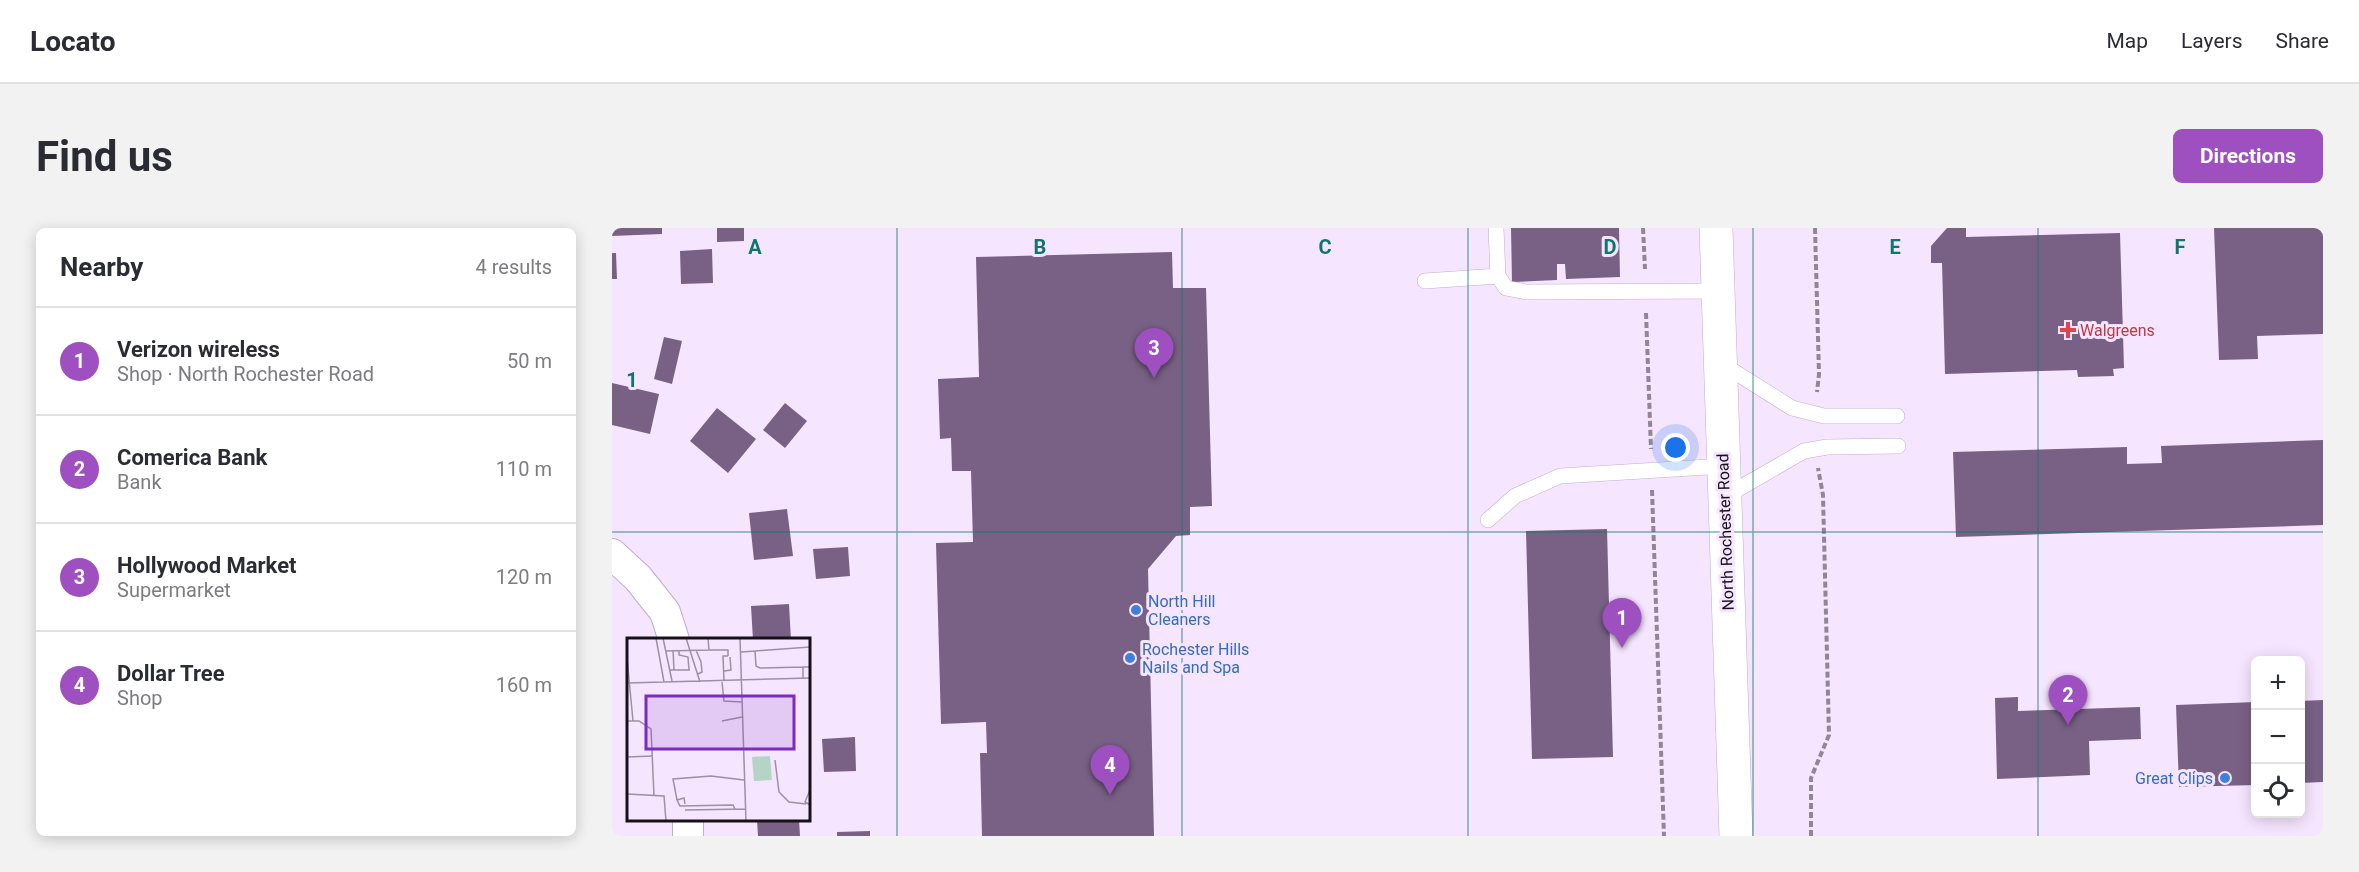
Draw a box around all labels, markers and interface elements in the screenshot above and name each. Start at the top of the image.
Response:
text: Locato [30,25,115,58]
text: Map [2106,29,2148,53]
text: Layers [2181,29,2242,53]
text: Share [2275,29,2329,53]
button: Directions [2173,129,2323,183]
text: Find us [36,132,173,181]
text: A [748,235,762,259]
text: B [1034,235,1046,259]
text: C [1318,235,1332,259]
text: D [1604,235,1617,259]
text: E [1889,235,1901,259]
text: F [2175,235,2186,259]
text: Nearby [60,252,143,282]
text: 4 results [476,255,552,279]
place label: Walgreens [2080,321,2155,340]
marker: Walgreens [2061,323,2075,337]
pin: 3 [1134,328,1174,378]
text: Verizon wireless [117,337,280,362]
text: 1 [74,349,85,373]
text: 50 m [507,349,552,373]
text: Shop · North Rochester Road [117,362,374,386]
text: 1 [626,368,638,392]
your location [1661,433,1690,462]
text: Comerica Bank [117,445,267,470]
street label: North Rochester Road [1713,453,1738,611]
text: 2 [74,457,85,481]
text: 110 m [496,457,552,481]
text: Bank [117,470,162,494]
text: Hollywood Market [117,553,296,578]
text: 3 [74,565,85,589]
text: 120 m [496,565,552,589]
text: Supermarket [117,578,231,602]
place label: North Hill Cleaners [1148,592,1215,629]
pin: 1 [1602,598,1642,648]
marker: North Hill Cleaners [1129,603,1143,617]
inset map [627,638,810,821]
place label: Rochester Hills Nails and Spa [1142,640,1249,677]
marker: Rochester Hills Nails and Spa [1123,651,1137,665]
map controls [2251,656,2305,818]
button: + [2251,656,2305,710]
text: Dollar Tree [117,661,225,686]
text: 4 [74,673,85,697]
text: 160 m [496,673,552,697]
pin: 2 [2048,676,2088,725]
text: Shop [117,686,163,710]
button: − [2251,710,2305,764]
pin: 4 [1090,746,1130,795]
button: locate [2251,764,2305,818]
place label: Great Clips [2135,769,2213,788]
marker: Great Clips [2218,771,2232,785]

